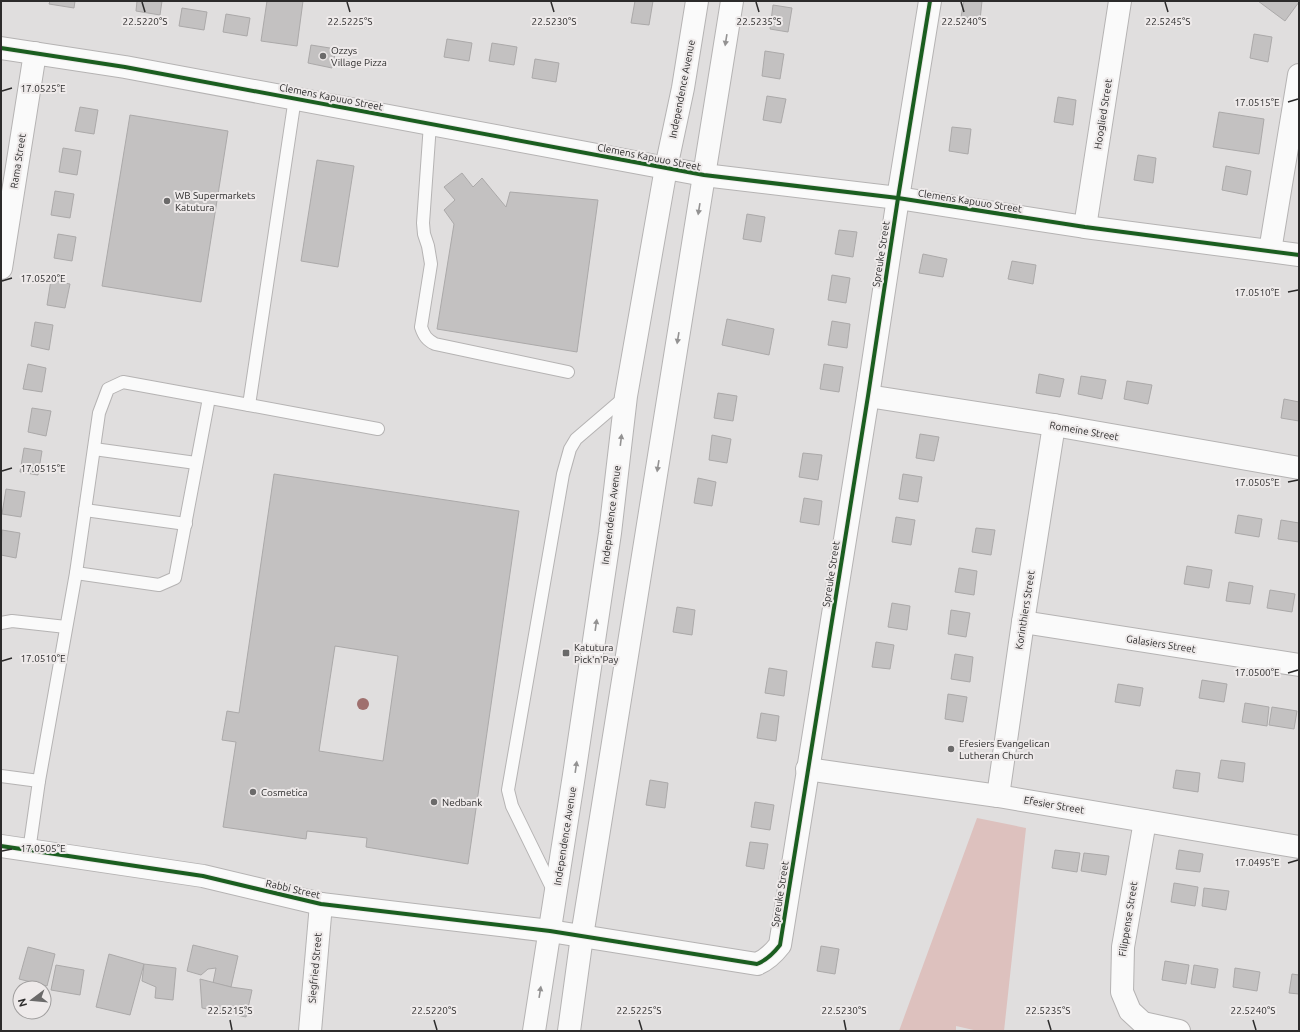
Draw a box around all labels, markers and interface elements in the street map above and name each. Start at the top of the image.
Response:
text: 22.5220°S [123,16,167,27]
text: 22.5225°S [328,16,372,27]
text: 22.5230°S [532,16,576,27]
text: 22.5235°S [737,16,781,27]
text: 22.5240°S [942,16,986,27]
text: 22.5245°S [1146,16,1190,27]
one-way arrow [723,33,729,46]
street label: Independence Avenue [667,39,697,139]
place label: Ozzys Village Pizza [331,45,387,68]
marker: Ozzys Village Pizza [318,51,328,61]
street label: Hooglied Street [1092,78,1114,150]
street label: Clemens Kapuuo Street [278,82,384,112]
text: 17.0525°E [20,83,66,94]
text: 17.0515°E [1234,97,1280,108]
street label: Rama Street [8,133,28,189]
street label: Clemens Kapuuo Street [596,142,702,172]
street label: Clemens Kapuuo Street [917,187,1023,215]
place label: WB Supermarkets Katutura [175,190,255,213]
marker: WB Supermarkets Katutura [162,196,172,206]
one-way arrow [696,203,702,215]
street label: Spreuke Street [870,220,892,288]
text: 17.0520°E [20,273,66,284]
text: 17.0510°E [1234,287,1280,298]
one-way arrow [675,332,681,344]
street label: Romeine Street [1049,419,1120,443]
one-way arrow [618,434,624,446]
one-way arrow [655,460,661,472]
text: 17.0515°E [20,463,66,474]
street label: Independence Avenue [599,465,623,565]
text: 17.0505°E [1234,477,1280,488]
street label: Spreuke Street [820,540,842,608]
street label: Korinthiers Street [1013,570,1037,650]
one-way arrow [593,619,599,631]
street label: Galasiers Street [1125,633,1197,655]
place label: Katutura Pick'n'Pay [574,642,618,665]
marker: Katutura Pick'n'Pay [561,648,571,658]
text: 17.0510°E [20,653,66,664]
text: 17.0500°E [1234,667,1280,678]
place label: Efesiers Evangelican Lutheran Church [959,738,1050,761]
marker: Efesiers Evangelican Lutheran Church [946,744,956,754]
one-way arrow [573,761,579,773]
street label: Independence Avenue [552,786,578,886]
marker: Cosmetica [248,787,258,797]
place label: Cosmetica [261,787,308,798]
street label: Efesier Street [1023,794,1085,816]
marker: Nedbank [429,797,439,807]
place label: Nedbank [442,797,482,808]
text: 17.0505°E [20,843,66,854]
text: 17.0495°E [1234,857,1280,868]
street label: Spreuke Street [769,860,791,928]
street label: Rabbi Street [265,877,321,901]
street label: Filippense Street [1117,881,1139,957]
street label: Siegfried Street [306,932,324,1004]
north arrow [12,980,52,1020]
one-way arrow [537,986,543,999]
text: N [15,997,29,1008]
text: 22.5215°S [208,1005,252,1016]
text: 22.5220°S [412,1005,456,1016]
text: 22.5225°S [617,1005,661,1016]
text: 22.5230°S [822,1005,866,1016]
text: 22.5235°S [1026,1005,1070,1016]
text: 22.5240°S [1231,1005,1275,1016]

